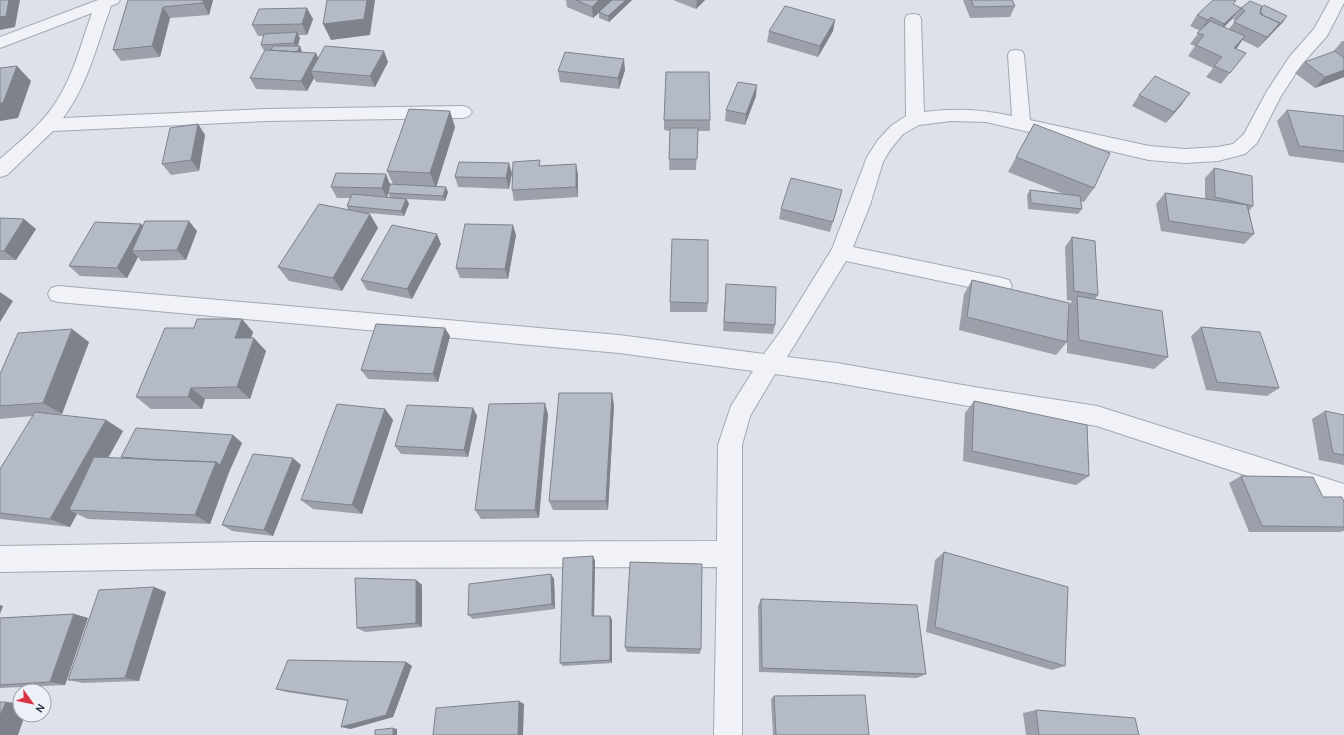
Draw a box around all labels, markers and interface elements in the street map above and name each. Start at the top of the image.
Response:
north arrow [12,683,52,723]
text: N [32,701,48,715]

